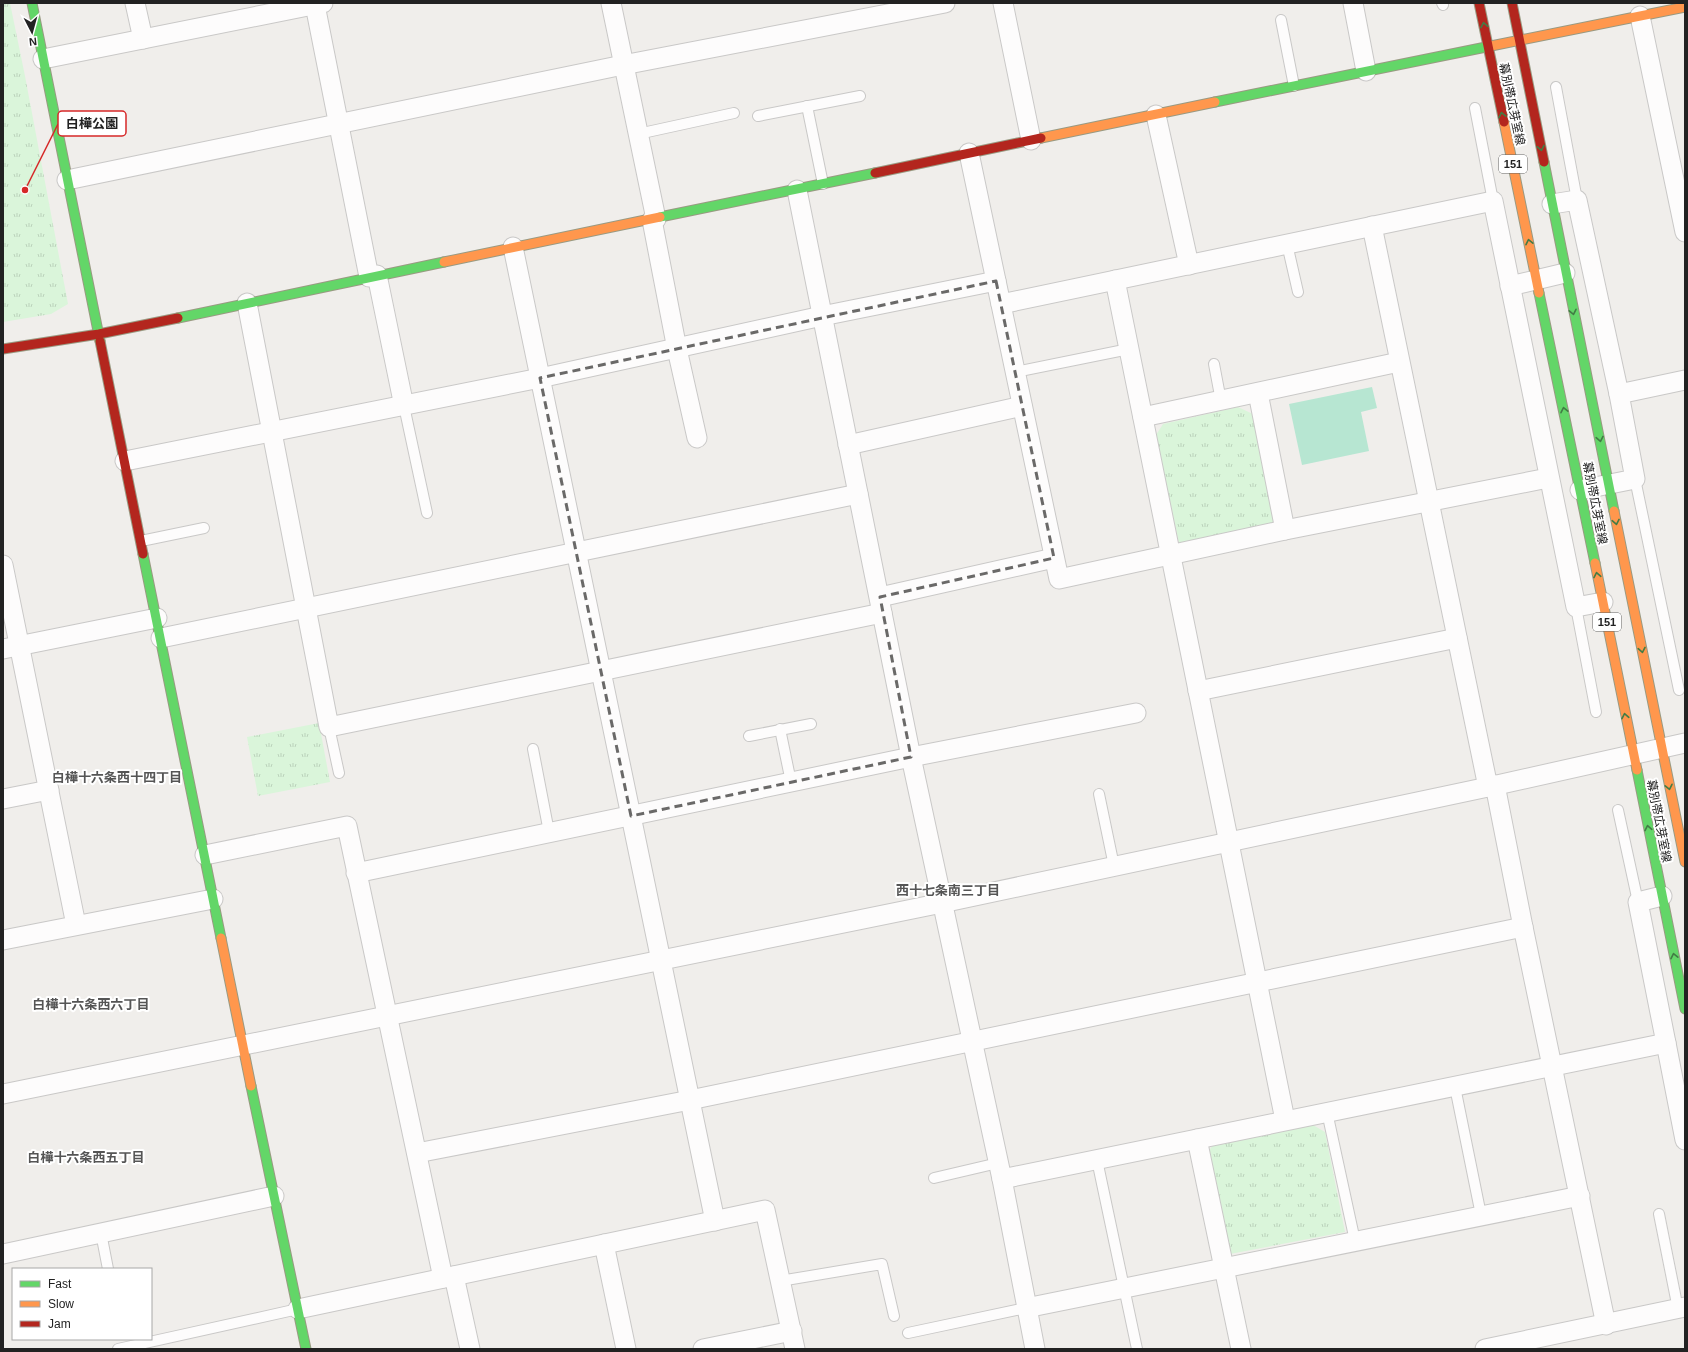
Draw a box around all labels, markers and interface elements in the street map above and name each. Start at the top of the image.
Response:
north arrow [12,12,52,52]
one-way arrow [1480,22,1488,28]
text: N [28,36,38,48]
street label: 幕別帯広芽室線 [1496,61,1528,147]
callout: 白樺公園 [58,111,126,136]
one-way arrow [1499,112,1507,118]
text: 白樺公園 [66,116,118,131]
one-way arrow [1536,145,1544,151]
road number: 151 [1499,155,1527,173]
one-way arrow [1526,239,1534,245]
one-way arrow [1569,308,1577,315]
one-way arrow [1561,407,1569,414]
one-way arrow [1595,436,1603,442]
street label: 幕別帯広芽室線 [1580,460,1610,546]
one-way arrow [1612,519,1620,526]
one-way arrow [1594,572,1602,578]
road number: 151 [1593,613,1621,631]
one-way arrow [1637,647,1645,653]
one-way arrow [1622,713,1630,719]
district label: 白樺十六条西十四丁目 [52,770,182,785]
street label: 幕別帯広芽室線 [1644,778,1674,864]
one-way arrow [1665,784,1673,790]
one-way arrow [1645,825,1653,831]
district label: 西十七条南三丁目 [896,883,1000,898]
one-way arrow [1671,953,1679,959]
district label: 白樺十六条西六丁目 [32,997,150,1012]
district label: 白樺十六条西五丁目 [27,1150,145,1165]
legend [12,1268,152,1340]
text: Fast [48,1277,72,1291]
text: Slow [48,1297,74,1311]
text: Jam [48,1317,71,1331]

